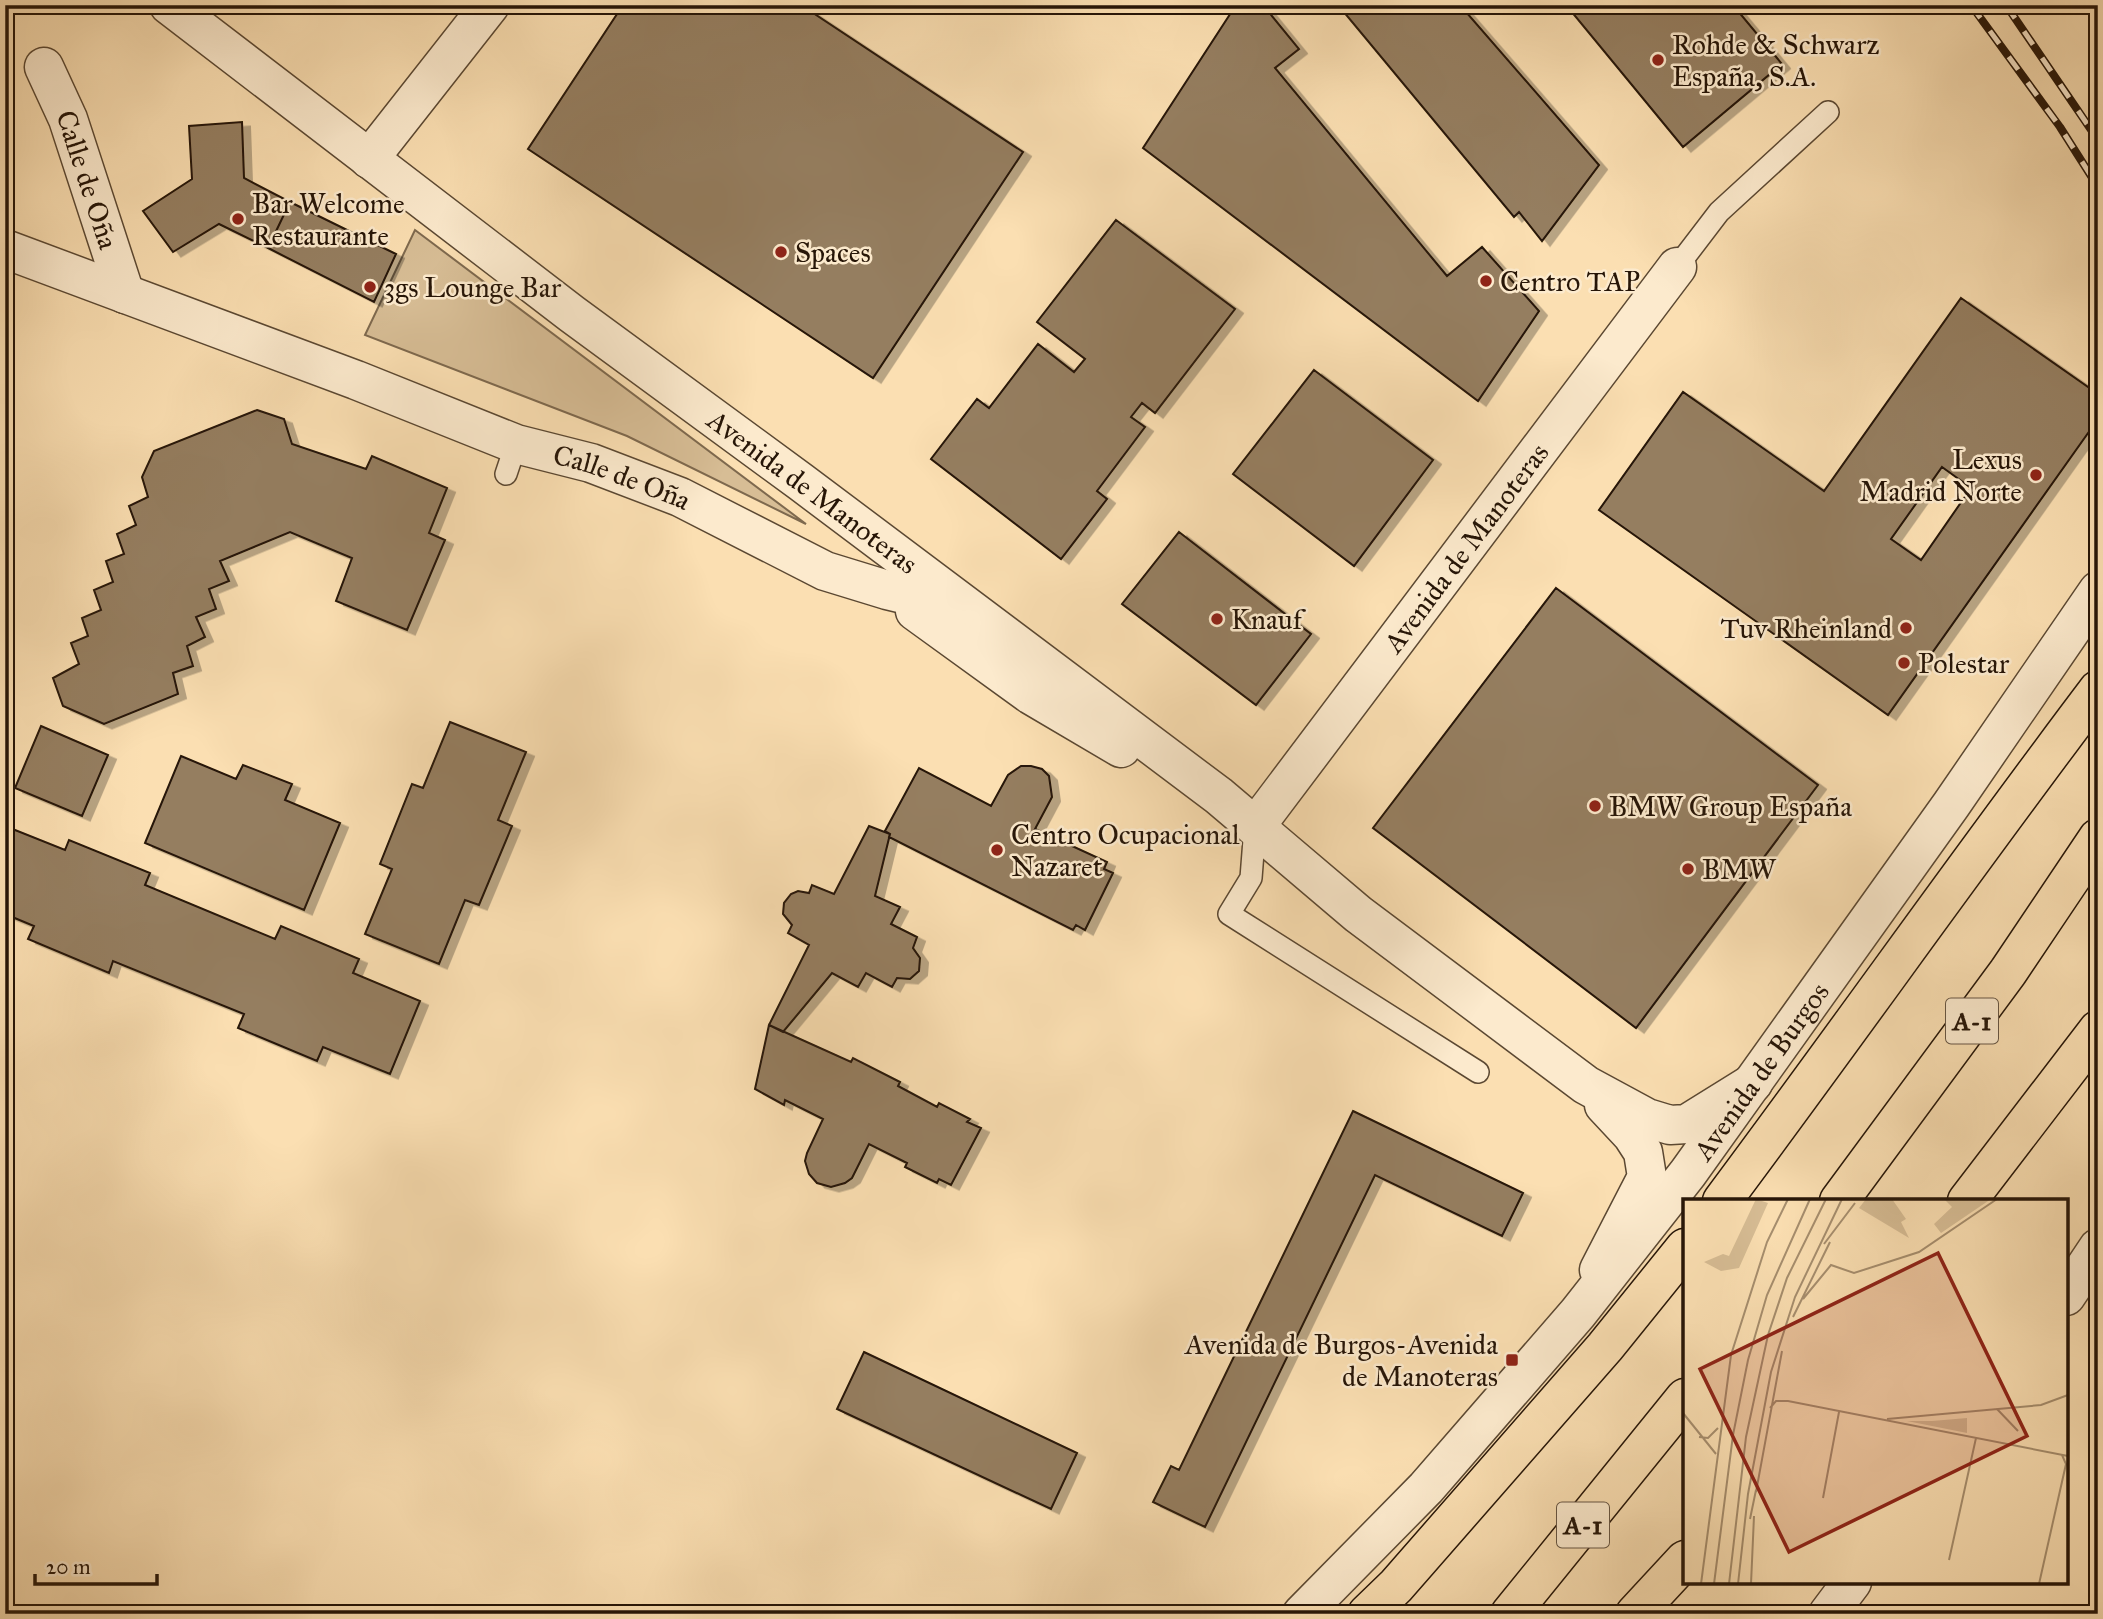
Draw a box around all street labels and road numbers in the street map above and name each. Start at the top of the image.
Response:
street label: Calle de Oña [49,106,127,254]
street label: Avenida de Manoteras [700,401,925,581]
street label: Avenida de Manoteras [1375,436,1556,660]
street label: Calle de Oña [550,437,697,517]
street label: Avenida de Burgos [1685,975,1836,1168]
road number: A-1 [1946,998,1998,1044]
road number: A-1 [1557,1502,1609,1548]

